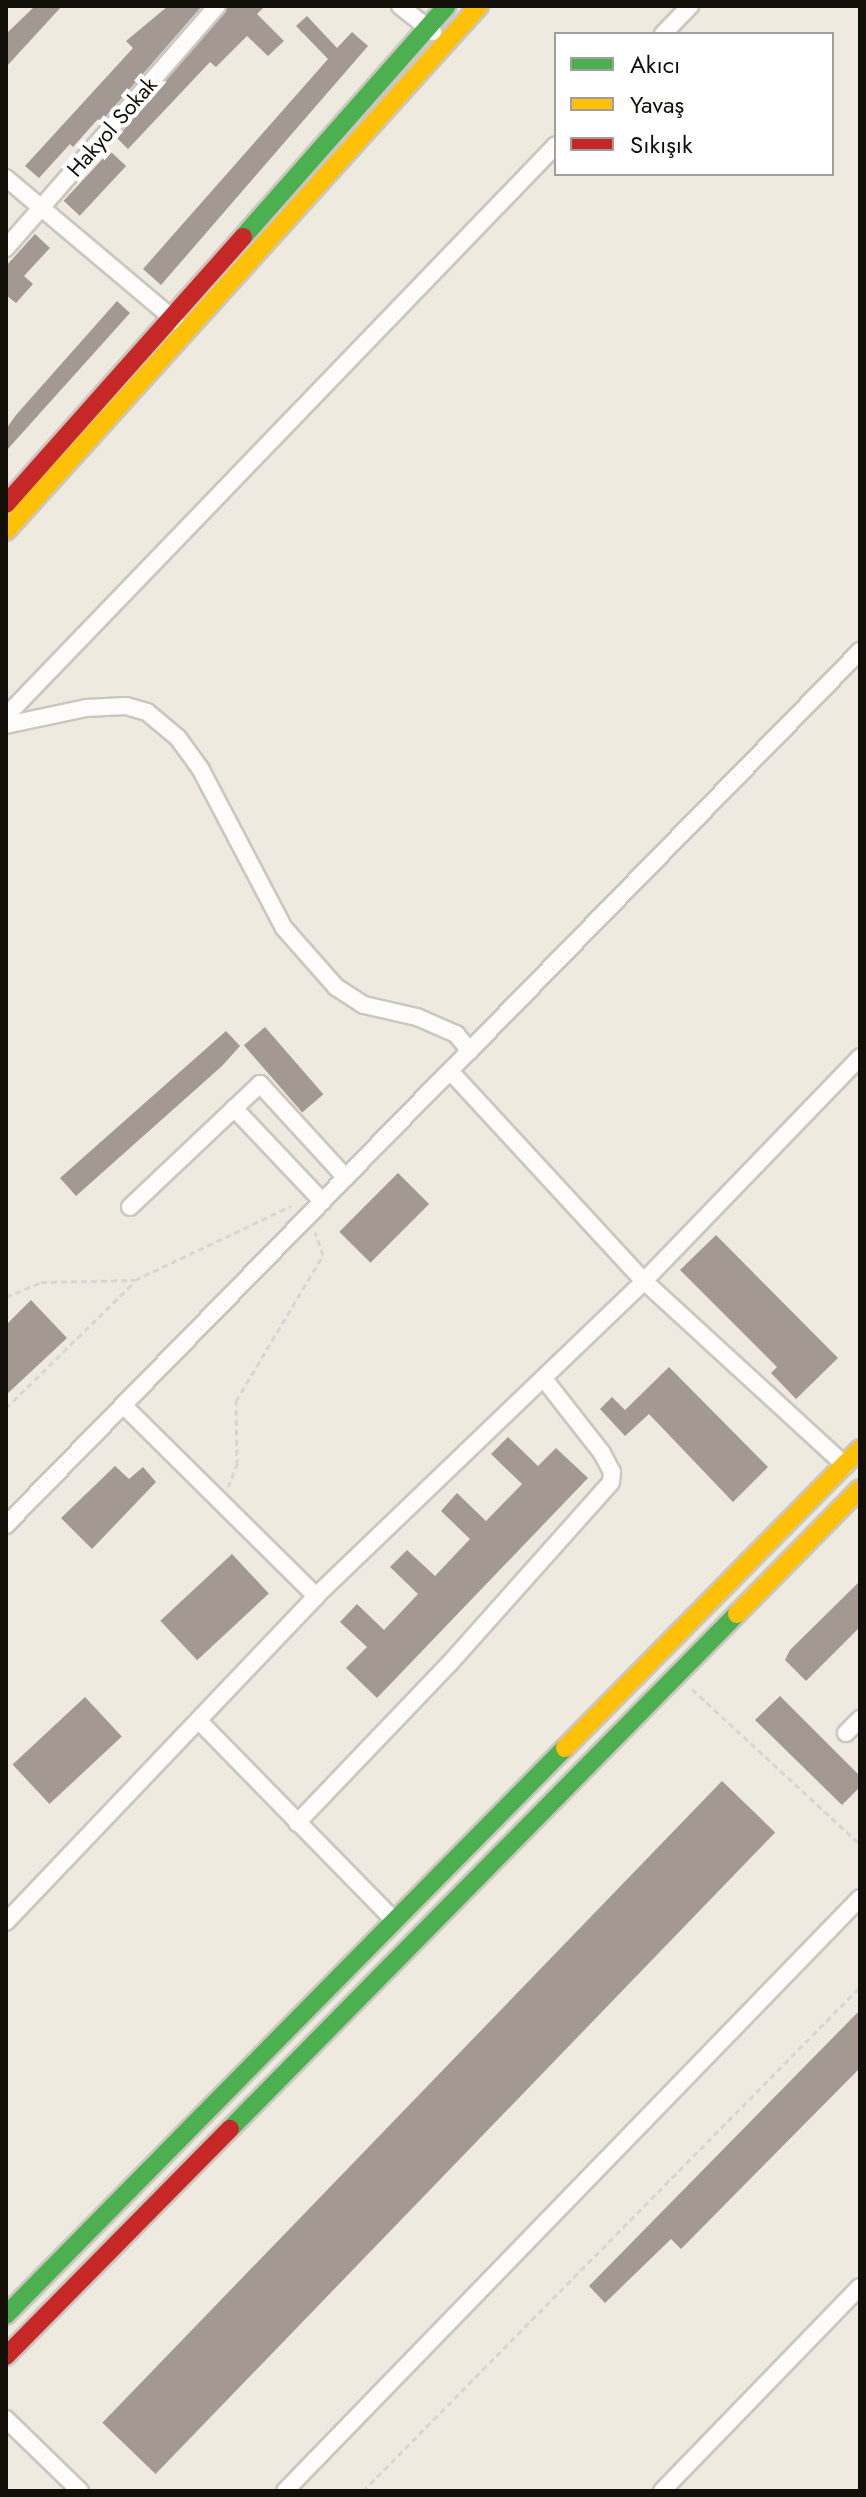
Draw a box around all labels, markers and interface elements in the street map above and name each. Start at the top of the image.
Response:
legend [554,32,834,176]
text: Akıcı [630,47,680,82]
street label: Hakyol Sokak [62,72,162,182]
text: Yavaş [630,87,684,122]
text: Sıkışık [630,127,693,162]

